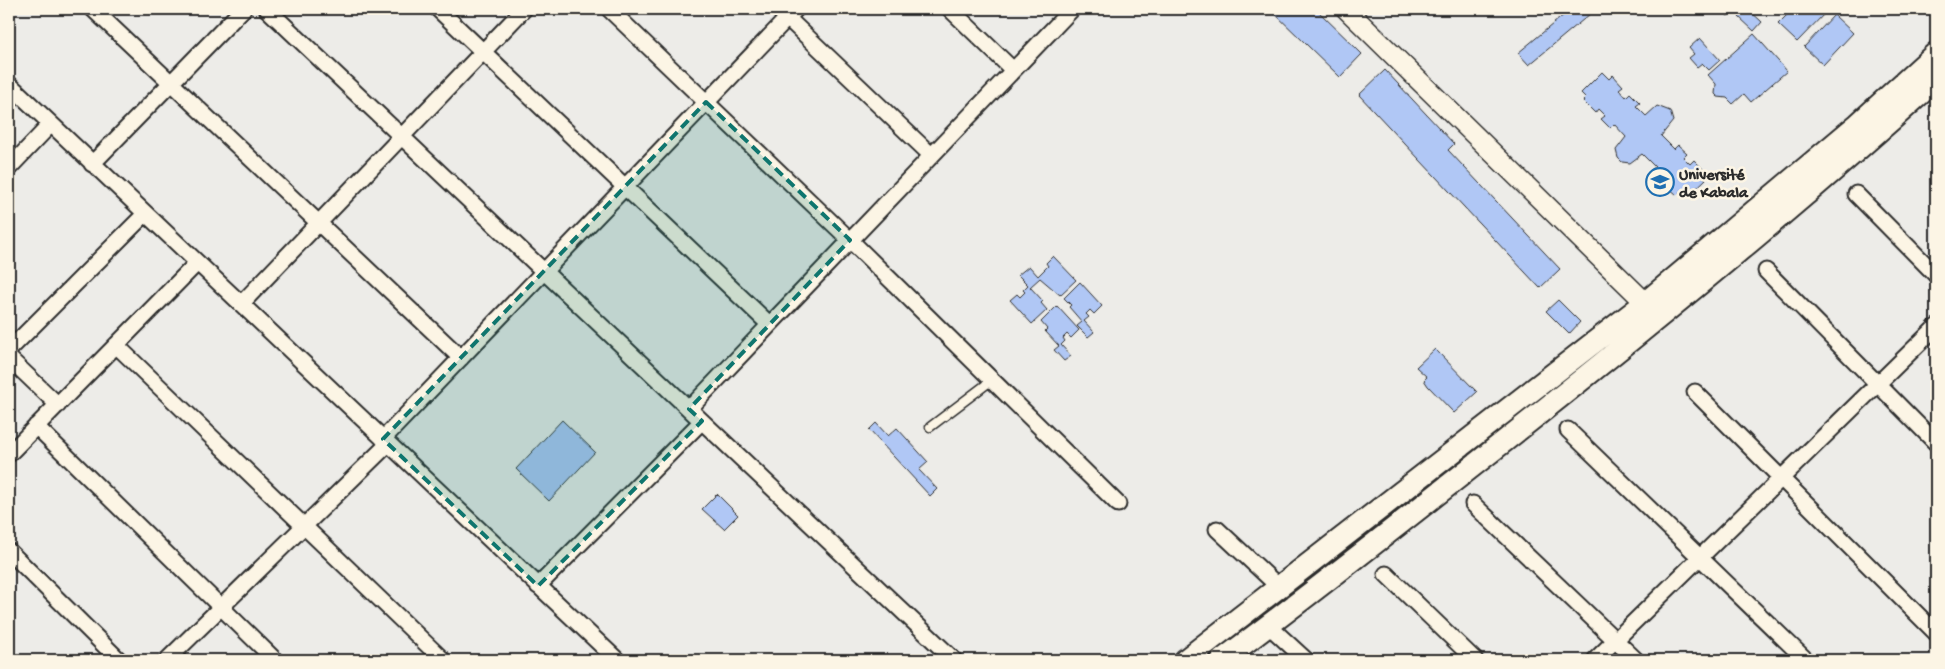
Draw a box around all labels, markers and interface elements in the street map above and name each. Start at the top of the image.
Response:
school or university icon: Université de Kabala [1645,167,1675,197]
place label: Université de Kabala [1679,167,1749,204]

